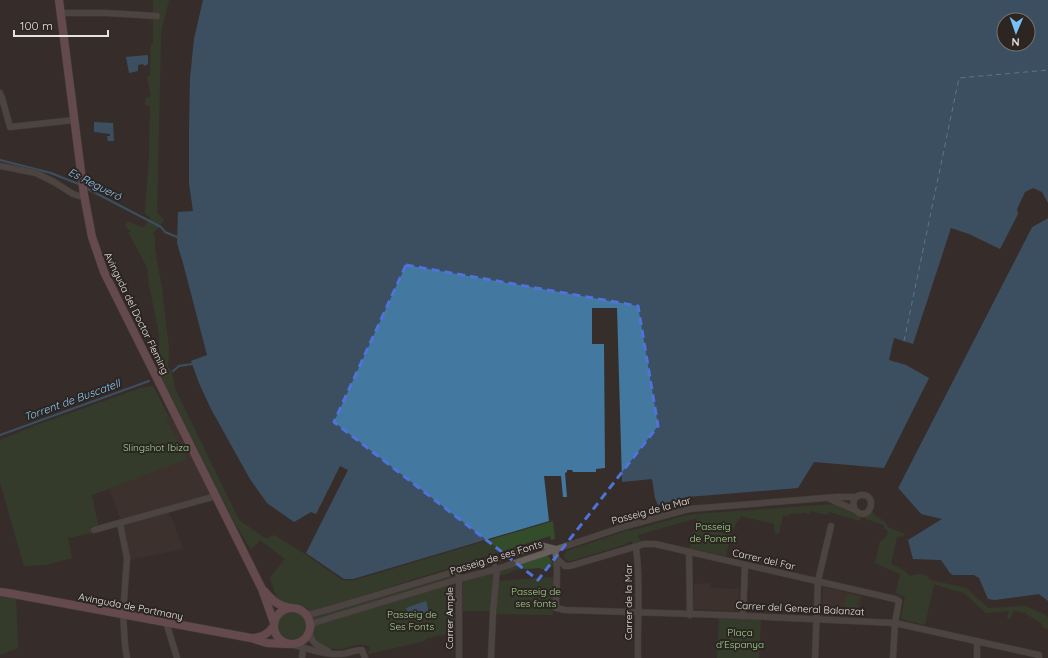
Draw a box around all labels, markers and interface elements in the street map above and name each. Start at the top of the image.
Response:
scale bar [14,12,108,38]
north arrow [996,12,1036,52]
text: 100 m [20,18,53,33]
text: N [1011,35,1020,49]
water label: Es Regueró [66,165,125,204]
street label: Avinguda del Doctor Fleming [101,250,172,376]
water label: Torrent de Buscatell [22,376,123,424]
park label: Slingshot Ibiza [123,441,189,454]
street label: Passeig de la Mar [610,494,692,527]
park label: Passeig de Ponent [690,520,737,545]
street label: Passeig de ses Fonts [448,537,544,578]
street label: Carrer del Far [731,546,797,573]
street label: Carrer de la Mar [622,564,635,640]
park label: Passeig de ses fonts [511,585,561,610]
street label: Carrer Ample [443,587,456,649]
street label: Avinguda de Portmany [78,590,184,623]
street label: Carrer del General Balanzat [735,599,865,618]
park label: Passeig de Ses Fonts [387,608,437,633]
park label: Plaça d'Espanya [716,626,764,651]

